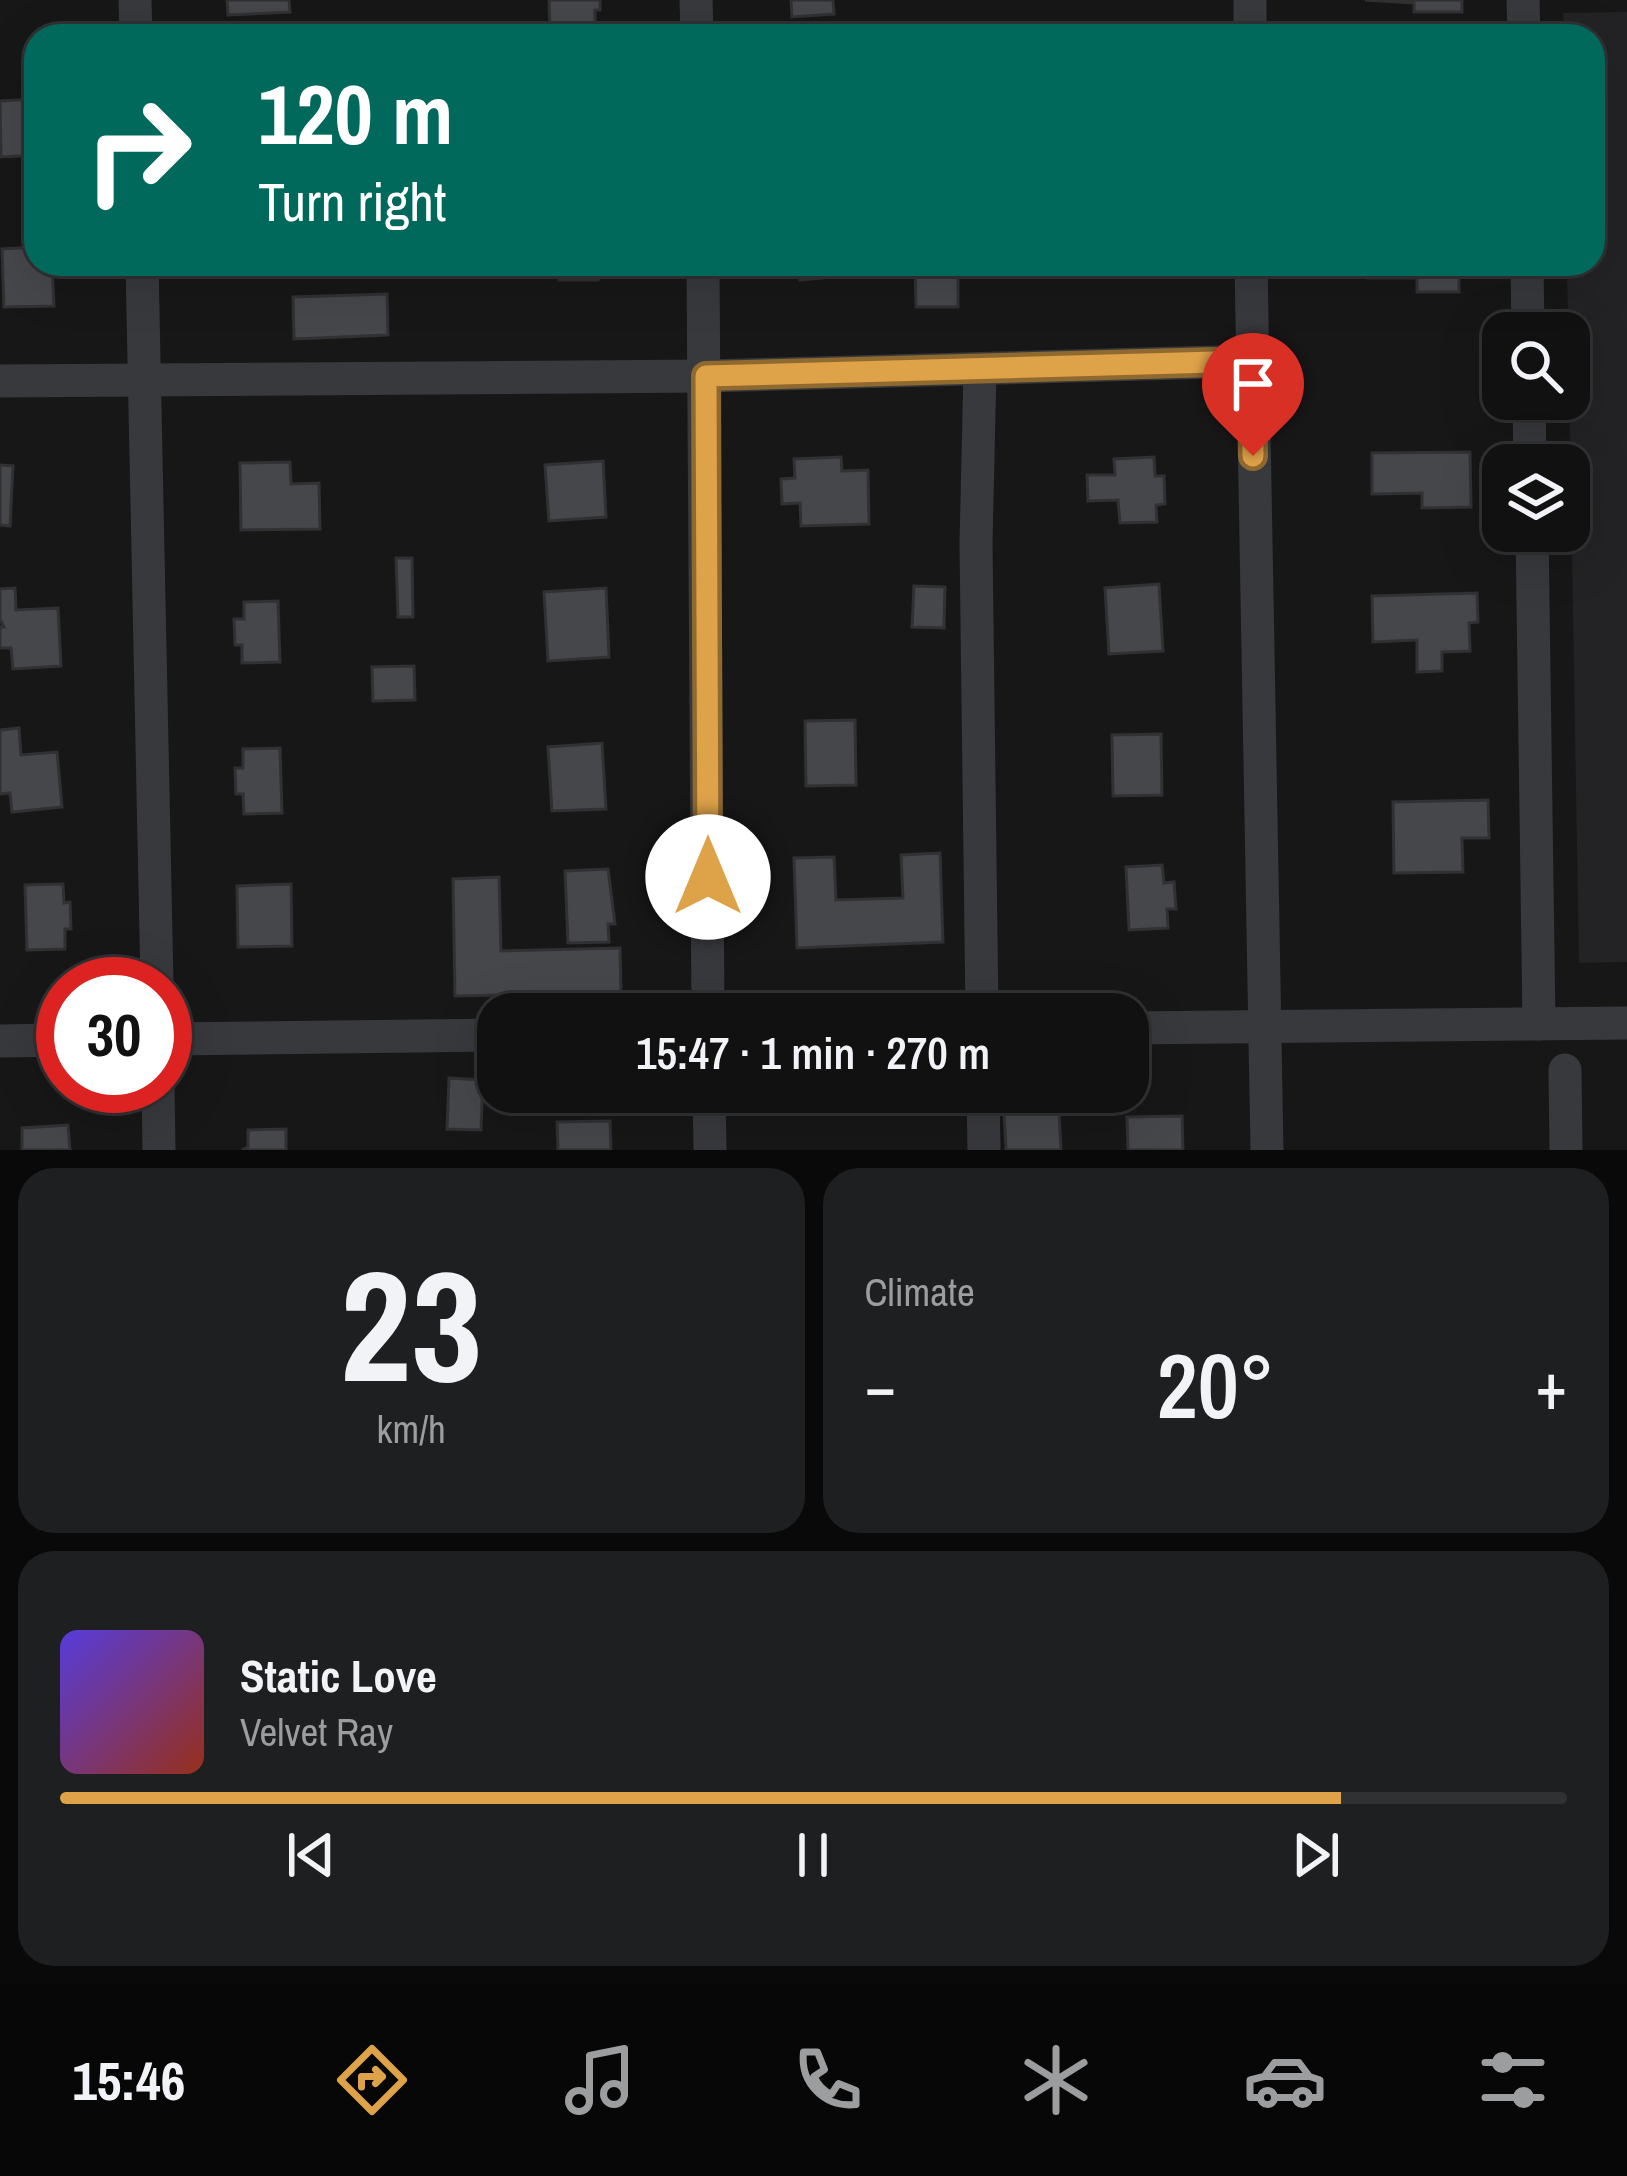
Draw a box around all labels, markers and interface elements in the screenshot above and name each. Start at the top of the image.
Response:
text: 120 m [258,57,453,170]
icon: right [60,72,216,228]
text: Turn right [258,165,446,238]
map controls [1482,312,1590,552]
button: search [1482,312,1590,420]
pin [1202,333,1304,456]
icon: arrive [1220,351,1286,417]
button: layers [1482,444,1590,552]
position arrow [645,814,771,940]
speed limit sign: 30 [36,957,192,1113]
text: 15:47 · 1 min · 270 m [636,1022,990,1083]
text: 23 [340,1220,482,1430]
text: Climate [865,1266,975,1318]
text: 20° [1157,1325,1275,1446]
text: − [865,1341,896,1430]
text: + [1535,1341,1567,1430]
text: km/h [377,1403,446,1455]
text: Static Love [240,1645,437,1706]
text: Velvet Ray [240,1706,393,1758]
icon: previous [278,1822,344,1888]
icon: pause [780,1822,846,1888]
icon: next [1283,1822,1349,1888]
icon: directions [330,2038,414,2122]
icon: music [558,2038,642,2122]
icon: phone [786,2038,870,2122]
icon: climate [1014,2038,1098,2122]
icon: car [1243,2038,1327,2122]
icon: filters [1471,2038,1555,2122]
text: 15:46 [72,2044,185,2117]

